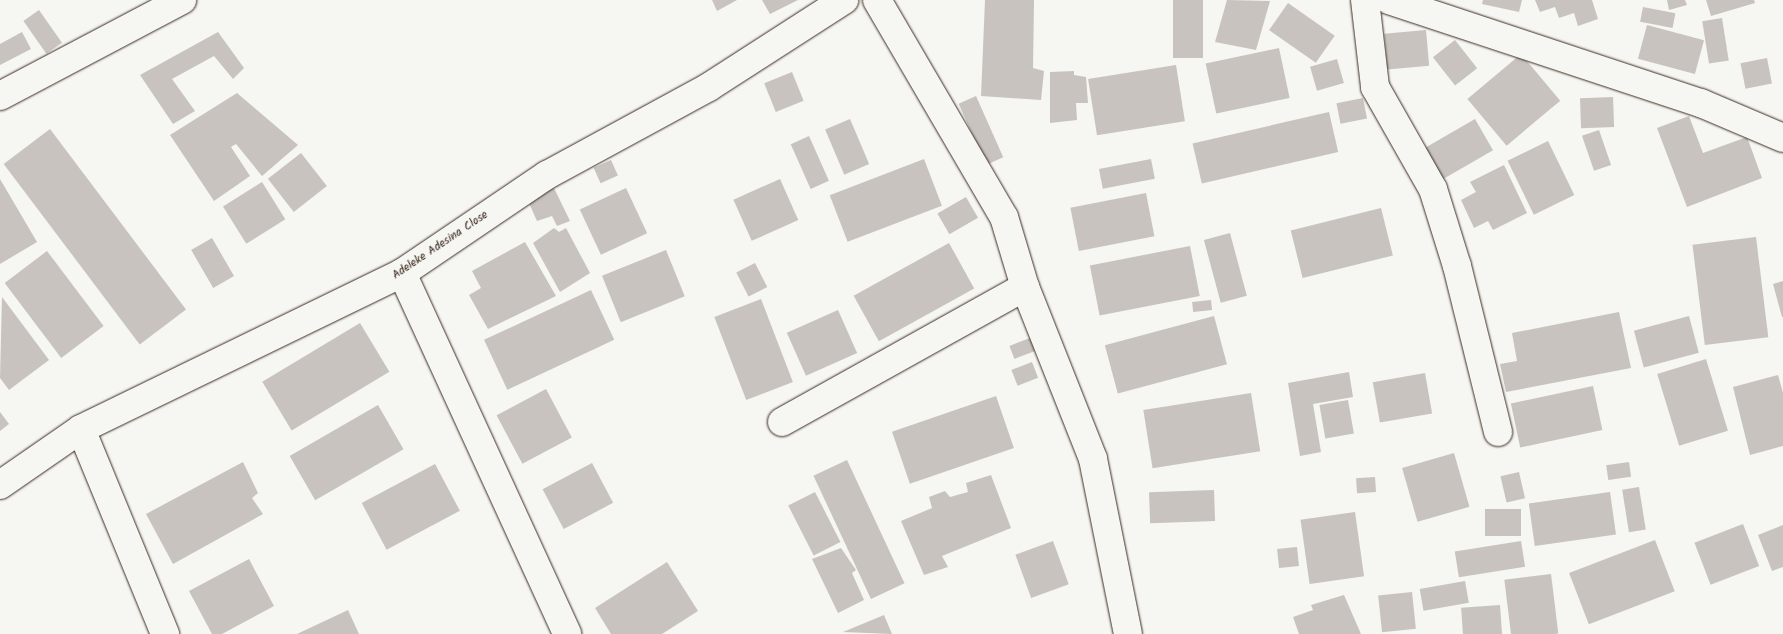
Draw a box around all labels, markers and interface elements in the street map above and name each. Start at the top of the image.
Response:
street label: Adeleke Adesina Close [389,208,491,282]

